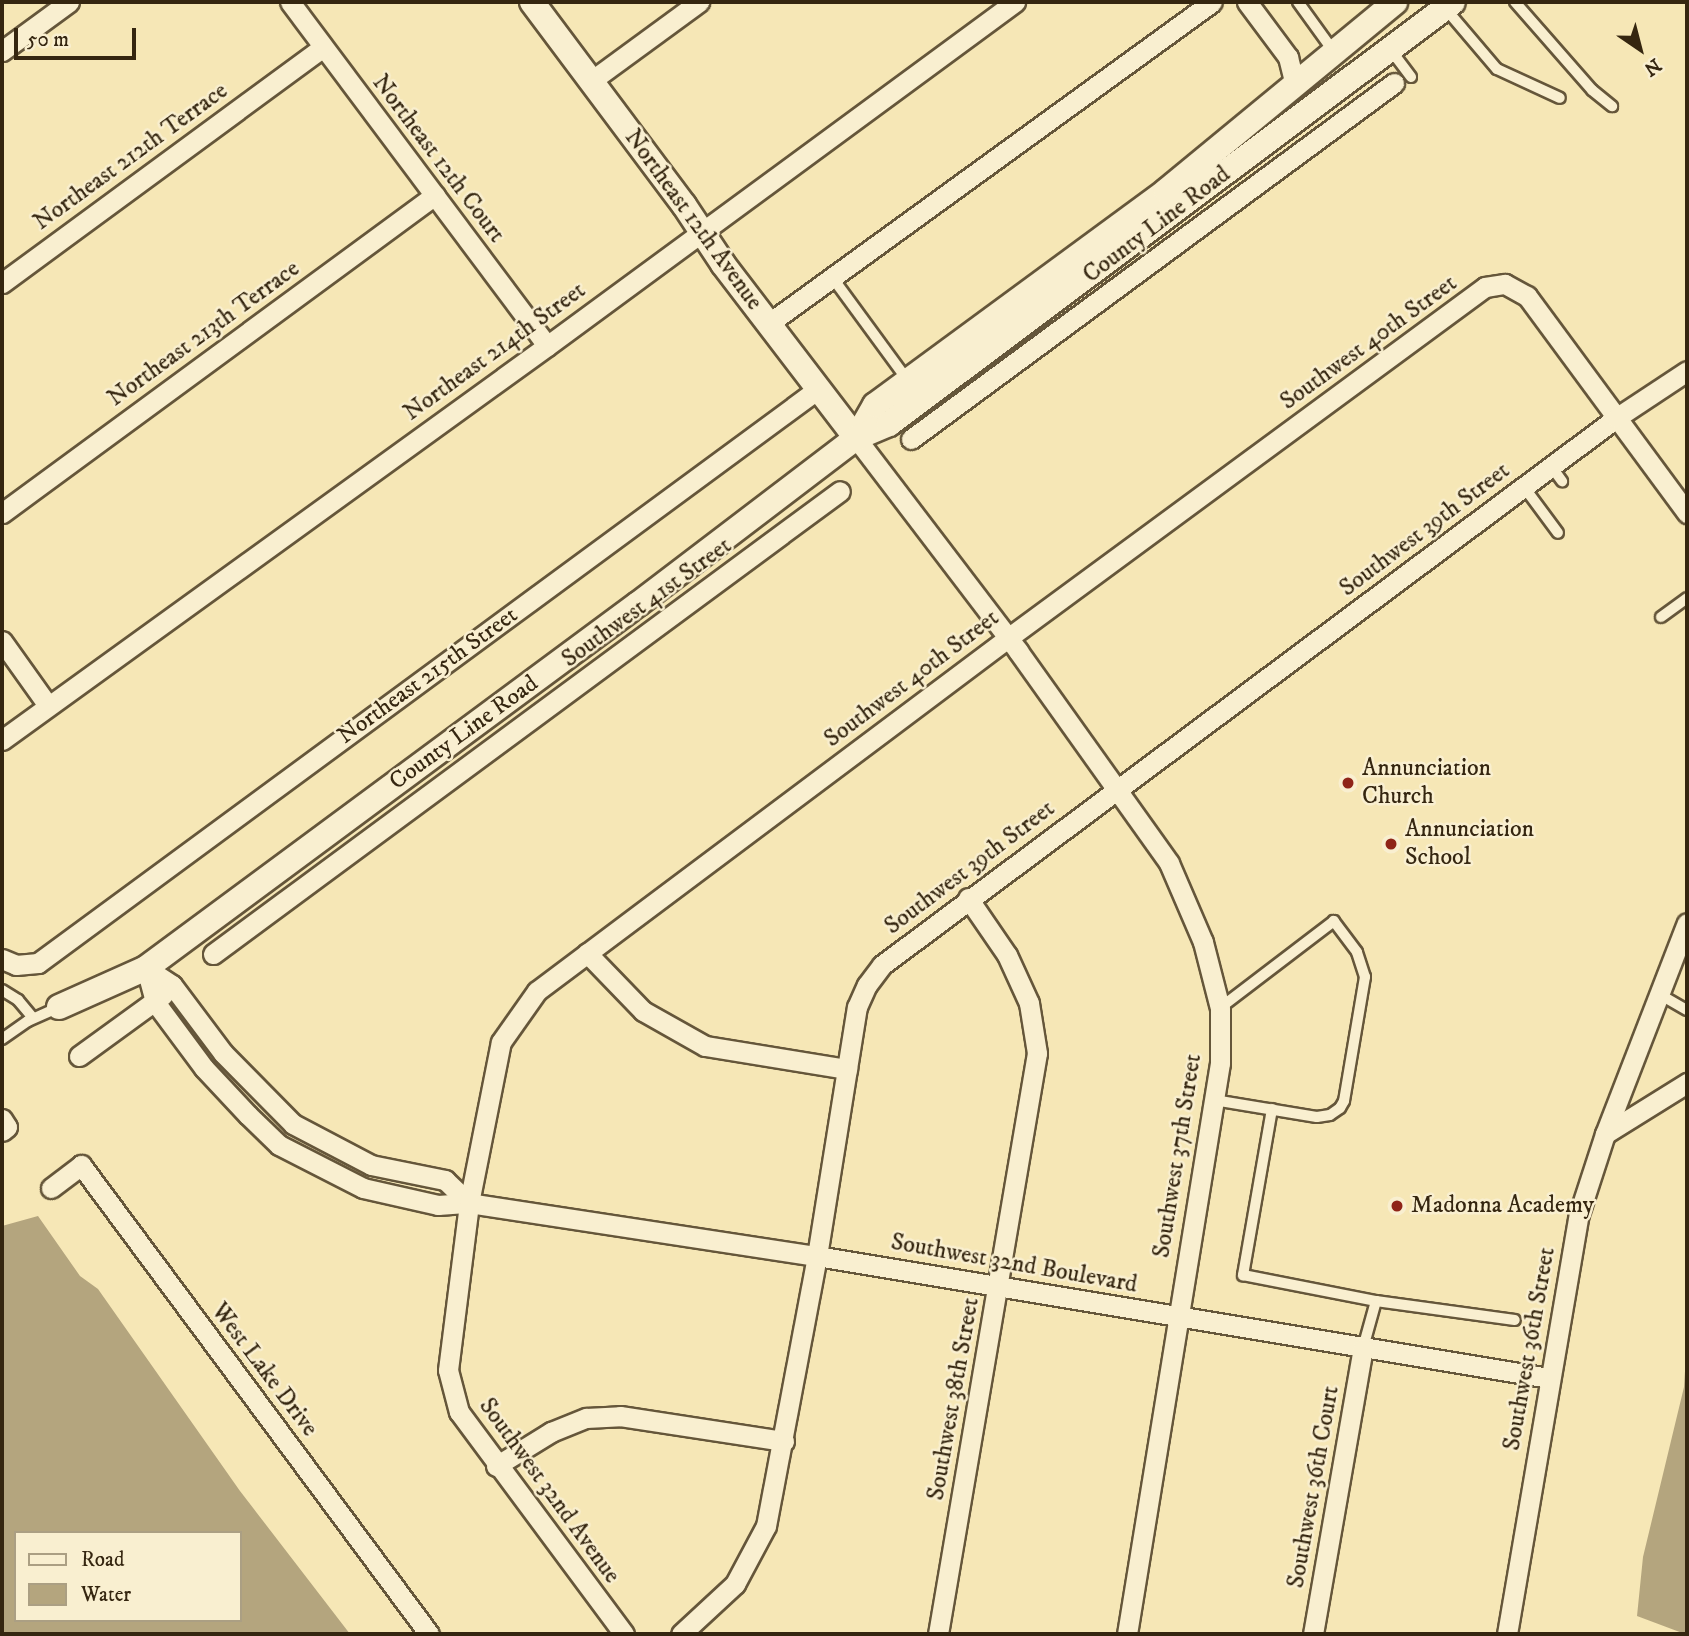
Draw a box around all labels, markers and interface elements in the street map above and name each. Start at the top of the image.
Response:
scale bar [18,14,140,58]
north arrow [1605,14,1675,84]
text: 50 m [27,27,69,53]
text: N [1639,53,1665,81]
street label: Northeast 12th Court [365,69,511,249]
street label: Northeast 212th Terrace [28,77,234,237]
street label: Northeast 12th Avenue [618,124,768,316]
street label: County Line Road [1078,160,1236,290]
street label: Northeast 213th Terrace [103,255,305,413]
street label: Southwest 40th Street [1275,269,1463,417]
street label: Northeast 214th Street [399,276,591,428]
street label: Southwest 39th Street [1334,457,1516,603]
street label: Southwest 41st Street [557,532,737,674]
street label: Northeast 215th Street [332,601,524,751]
street label: Southwest 40th Street [819,604,1005,754]
street label: County Line Road [384,669,544,797]
place label: Annunciation Church [1362,755,1491,811]
marker: Annunciation Church [1340,775,1356,791]
street label: Southwest 39th Street [879,795,1061,941]
place label: Annunciation School [1405,816,1534,872]
marker: Annunciation School [1383,836,1399,852]
street label: Southwest 37th Street [1148,1052,1208,1260]
place label: Madonna Academy [1411,1192,1594,1220]
marker: Madonna Academy [1389,1198,1405,1214]
street label: Southwest 32nd Boulevard [889,1228,1139,1300]
street label: Southwest 36th Street [1498,1245,1562,1453]
street label: Southwest 38th Street [922,1295,986,1503]
street label: West Lake Drive [205,1298,323,1442]
street label: Southwest 36th Court [1282,1384,1346,1590]
street label: Southwest 32nd Avenue [472,1393,626,1589]
legend [14,1531,242,1622]
text: Road [81,1547,125,1573]
text: Water [81,1582,131,1608]

